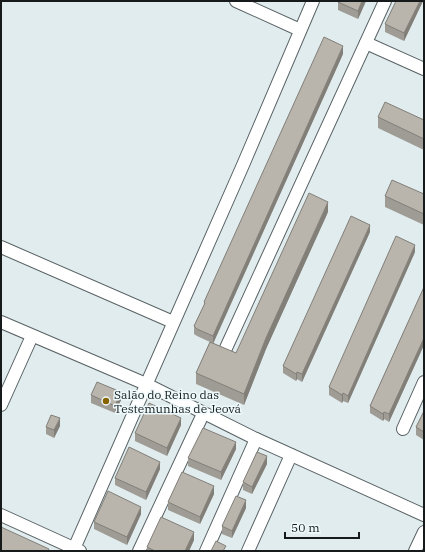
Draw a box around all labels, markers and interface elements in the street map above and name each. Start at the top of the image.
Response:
place label: Salão do Reino das Testemunhas de Jeová [114,387,242,416]
marker: Salão do Reino das Testemunhas de Jeová [101,396,111,406]
scale bar [285,514,359,540]
text: 50 m [291,520,320,535]

